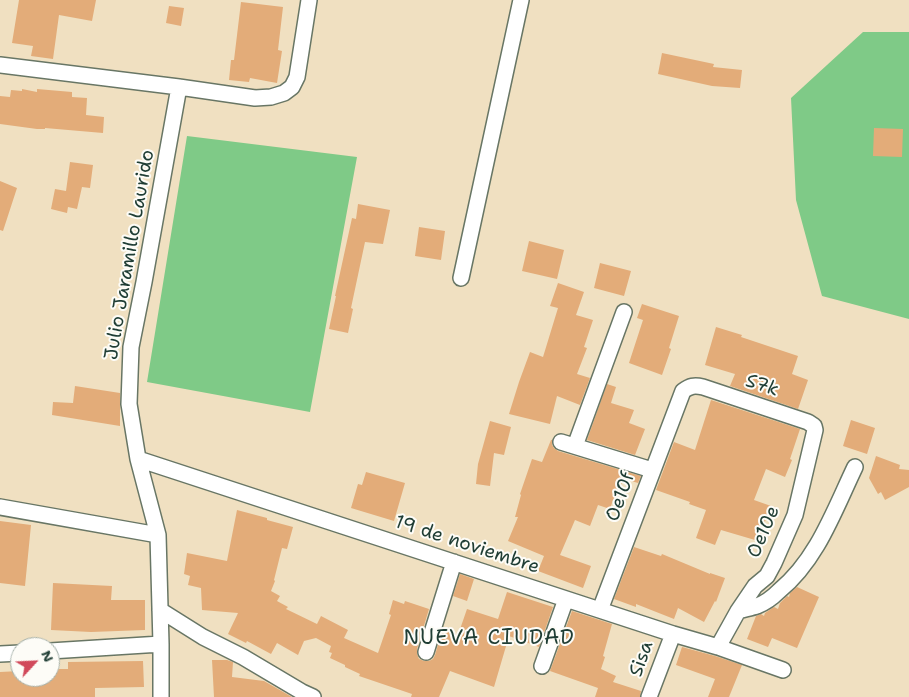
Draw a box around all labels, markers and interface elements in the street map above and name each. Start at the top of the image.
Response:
street label: Julio Jaramillo Laurido [100,148,160,362]
street label: S7k [742,370,782,402]
street label: Oe10f [602,469,640,525]
street label: Oe10e [743,503,785,561]
street label: 19 de noviembre [392,511,542,579]
district label: NUEVA CIUDAD [402,626,576,652]
north arrow [10,637,60,687]
street label: Sisa [625,638,659,680]
text: N [37,647,58,665]

